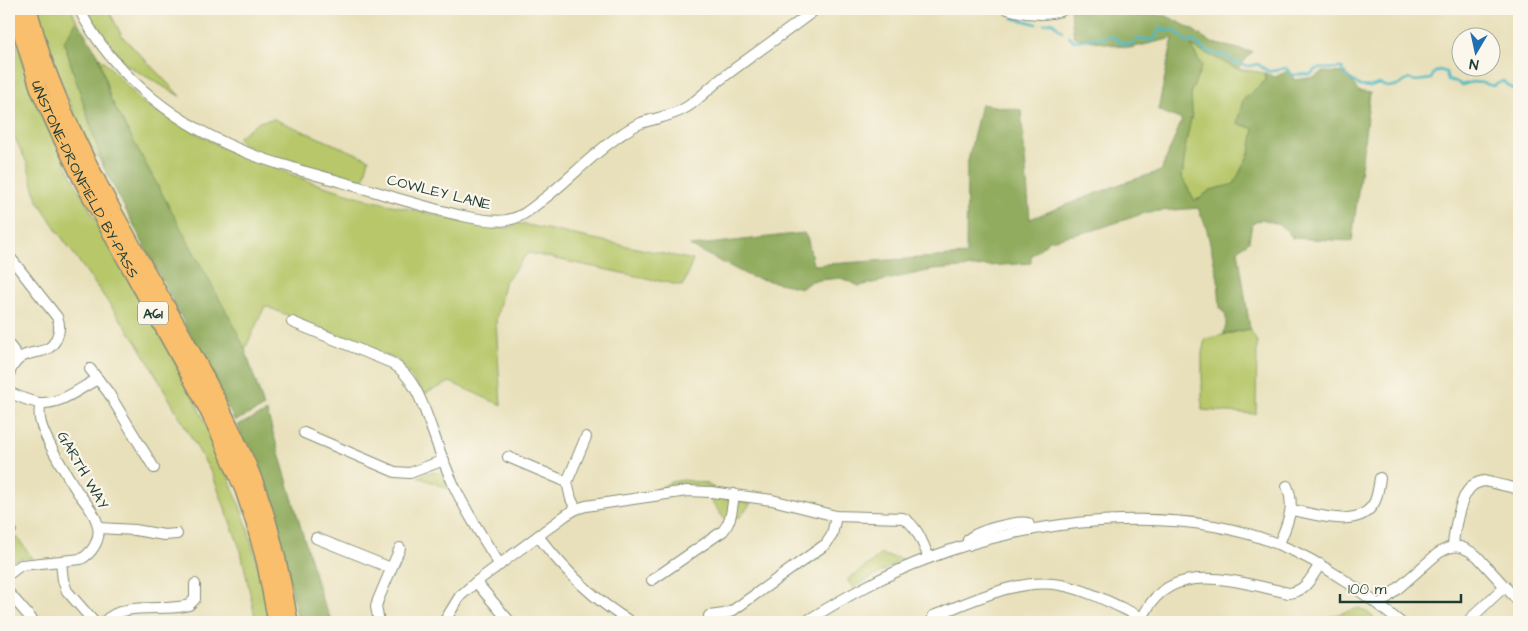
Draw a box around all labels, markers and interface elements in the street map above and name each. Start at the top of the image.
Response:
north arrow [1450,28,1500,78]
text: N [1468,53,1480,74]
street label: UNSTONE-DRONFIELD BY-PASS [26,78,144,282]
street label: COWLEY LANE [385,169,493,216]
road number: A61 [138,302,168,324]
street label: GARTH WAY [52,427,113,513]
scale bar [1340,571,1462,603]
text: 100 m [1348,579,1387,600]

